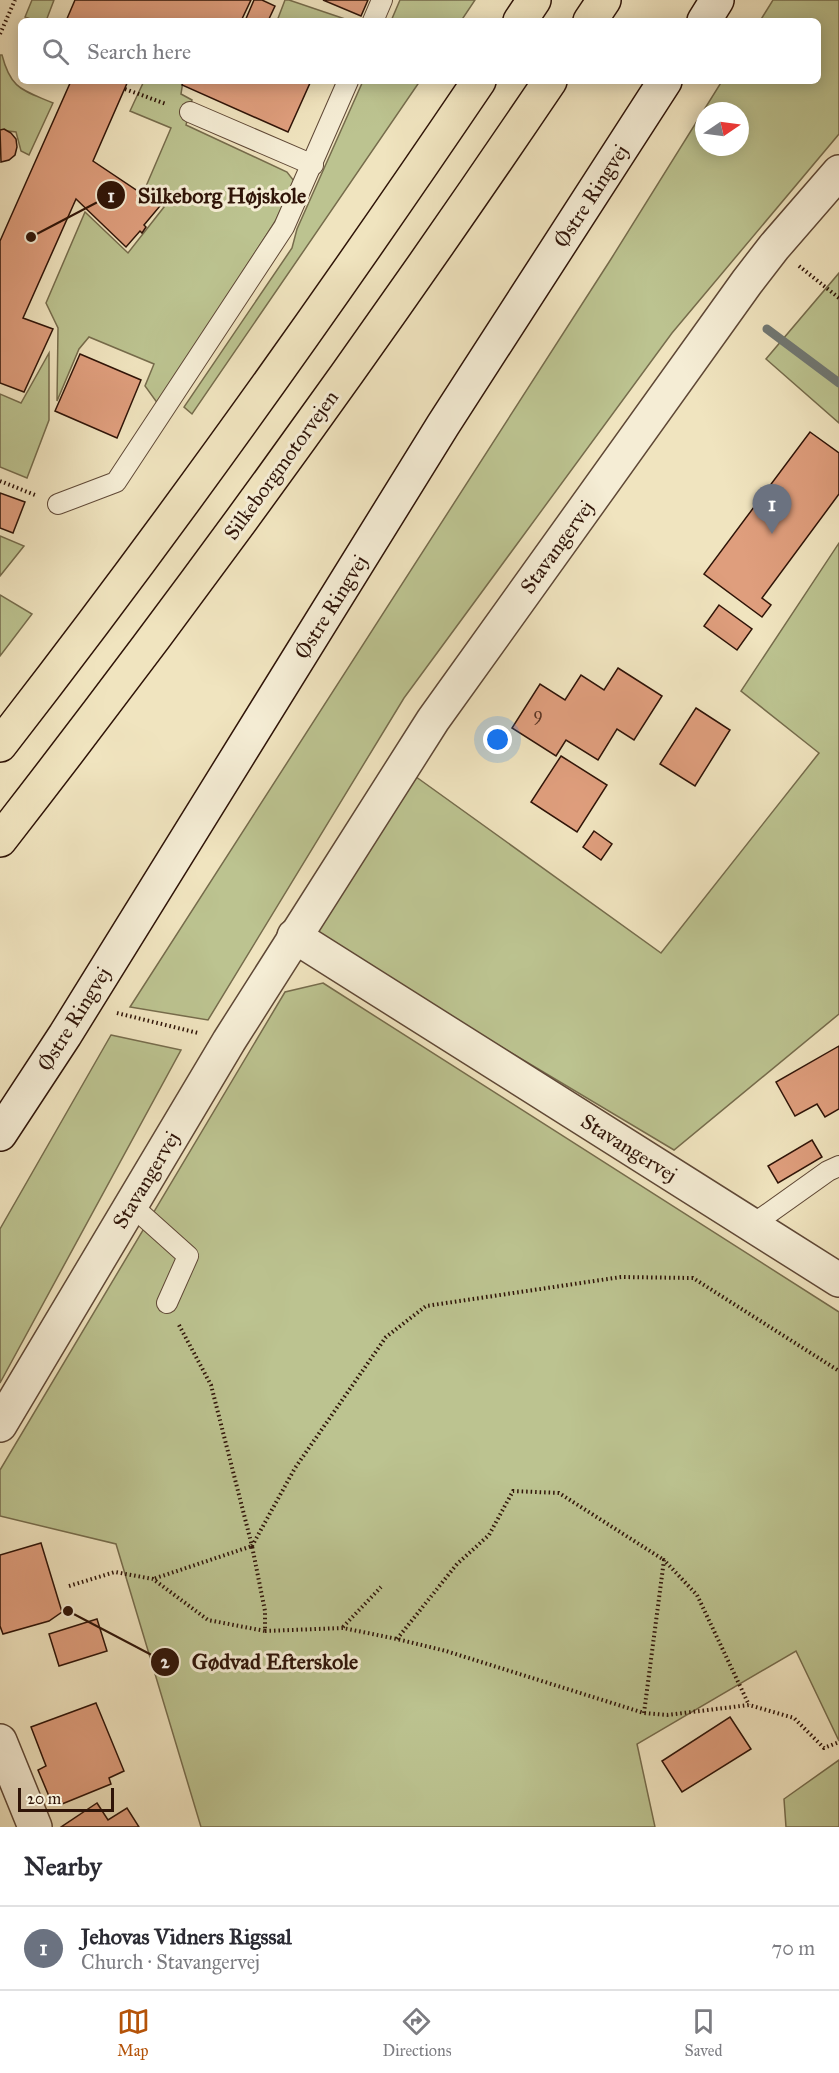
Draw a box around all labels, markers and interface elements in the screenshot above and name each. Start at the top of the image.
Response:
search box [18,18,821,84]
icon: search [39,35,72,68]
text: Search here [87,38,191,65]
north arrow [695,102,749,156]
street label: Østre Ringvej [548,139,634,253]
callout: Silkeborg Højskole [96,175,318,215]
text: Silkeborg Højskole [138,182,306,209]
text: 1 [107,185,115,207]
street label: Silkeborgmotorvejen [218,385,344,545]
pin: 1 [752,484,792,534]
street label: Stavangervej [515,495,599,599]
street label: Østre Ringvej [289,550,373,664]
house number: 9 [533,703,543,725]
your location [483,725,512,754]
street label: Østre Ringvej [32,962,116,1076]
street label: Stavangervej [576,1108,682,1188]
street label: Stavangervej [107,1127,185,1233]
callout: Gødvad Efterskole [150,1642,370,1682]
text: Gødvad Efterskole [192,1648,358,1675]
text: 2 [161,1651,171,1673]
scale bar [18,1785,114,1812]
text: 20 m [27,1789,61,1808]
text: Nearby [24,1850,102,1882]
text: Jehovas Vidners Rigssal [81,1923,292,1950]
text: 1 [40,1936,47,1960]
text: 70 m [772,1936,815,1960]
text: Church · Stavangervej [81,1950,260,1974]
tab: Map [117,2005,150,2060]
tab: Directions [383,2005,451,2060]
tab: Saved [684,2005,722,2060]

